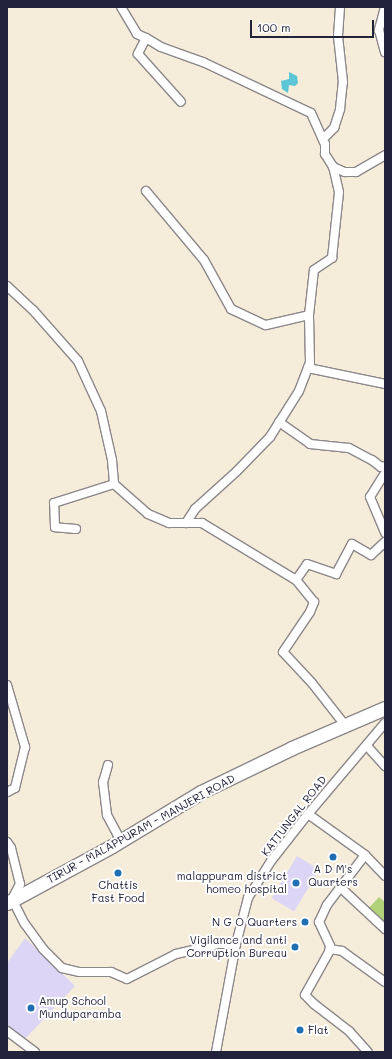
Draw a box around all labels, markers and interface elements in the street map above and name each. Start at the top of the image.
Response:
scale bar [252,12,376,38]
text: 100 m [257,19,291,35]
street label: TIRUR - MALAPPURAM - MANJERI ROAD [45,772,237,886]
street label: KATTUNGAL ROAD [259,773,329,859]
marker: A D M's Quarters [328,852,338,862]
place label: A D M's Quarters [308,863,358,889]
marker: Chattis Fast Food [113,868,123,878]
place label: malappuram district homeo hospital [177,870,287,896]
marker: malappuram district homeo hospital [290,877,302,889]
place label: Chattis Fast Food [92,879,144,905]
place label: N G O Quarters [212,915,297,929]
marker: N G O Quarters [300,917,310,927]
place label: Vigilance and anti Corruption Bureau [186,934,287,960]
marker: Vigilance and anti Corruption Bureau [290,942,300,952]
place label: Amup School Munduparamba [39,995,122,1021]
marker: Amup School Munduparamba [26,1003,36,1013]
place label: Flat [308,1023,329,1037]
marker: Flat [295,1025,305,1035]

